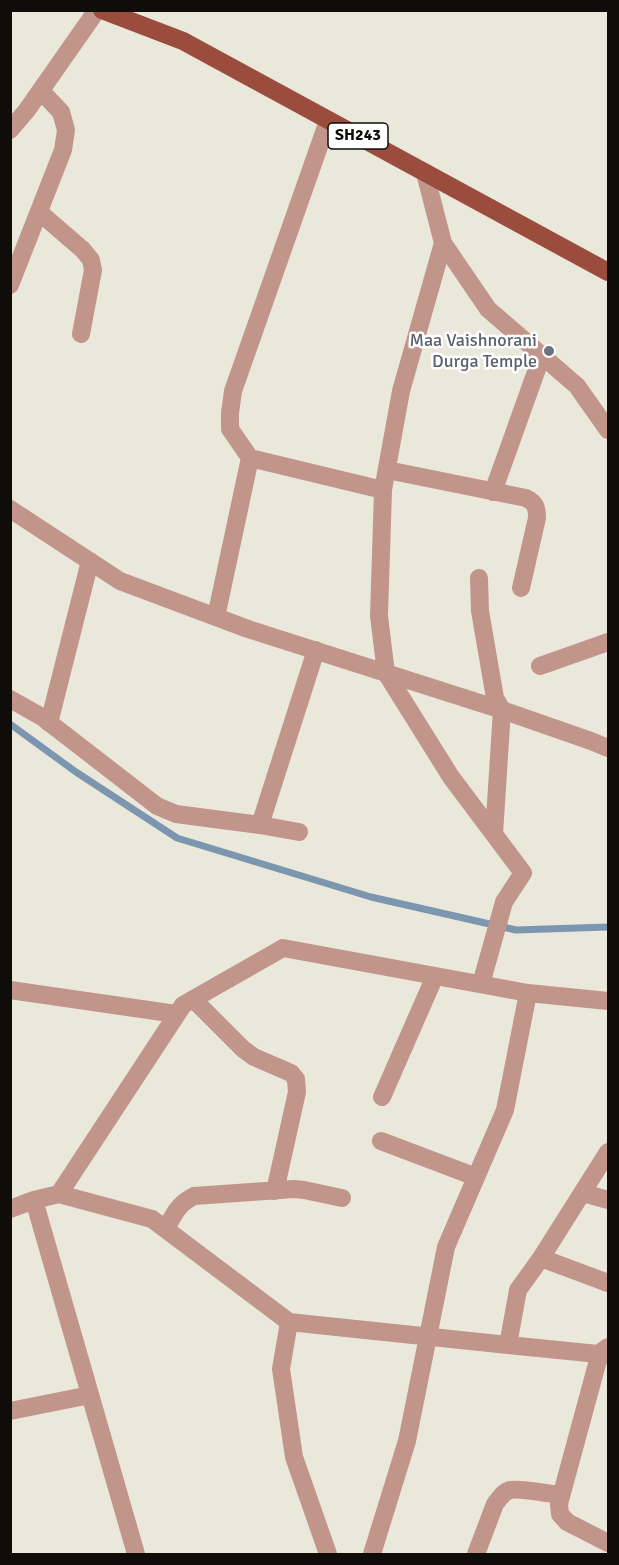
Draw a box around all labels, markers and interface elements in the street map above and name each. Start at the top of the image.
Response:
road number: SH243 [328,123,388,149]
place label: Maa Vaishnorani Durga Temple [409,330,537,372]
marker: Maa Vaishnorani Durga Temple [542,344,556,358]

